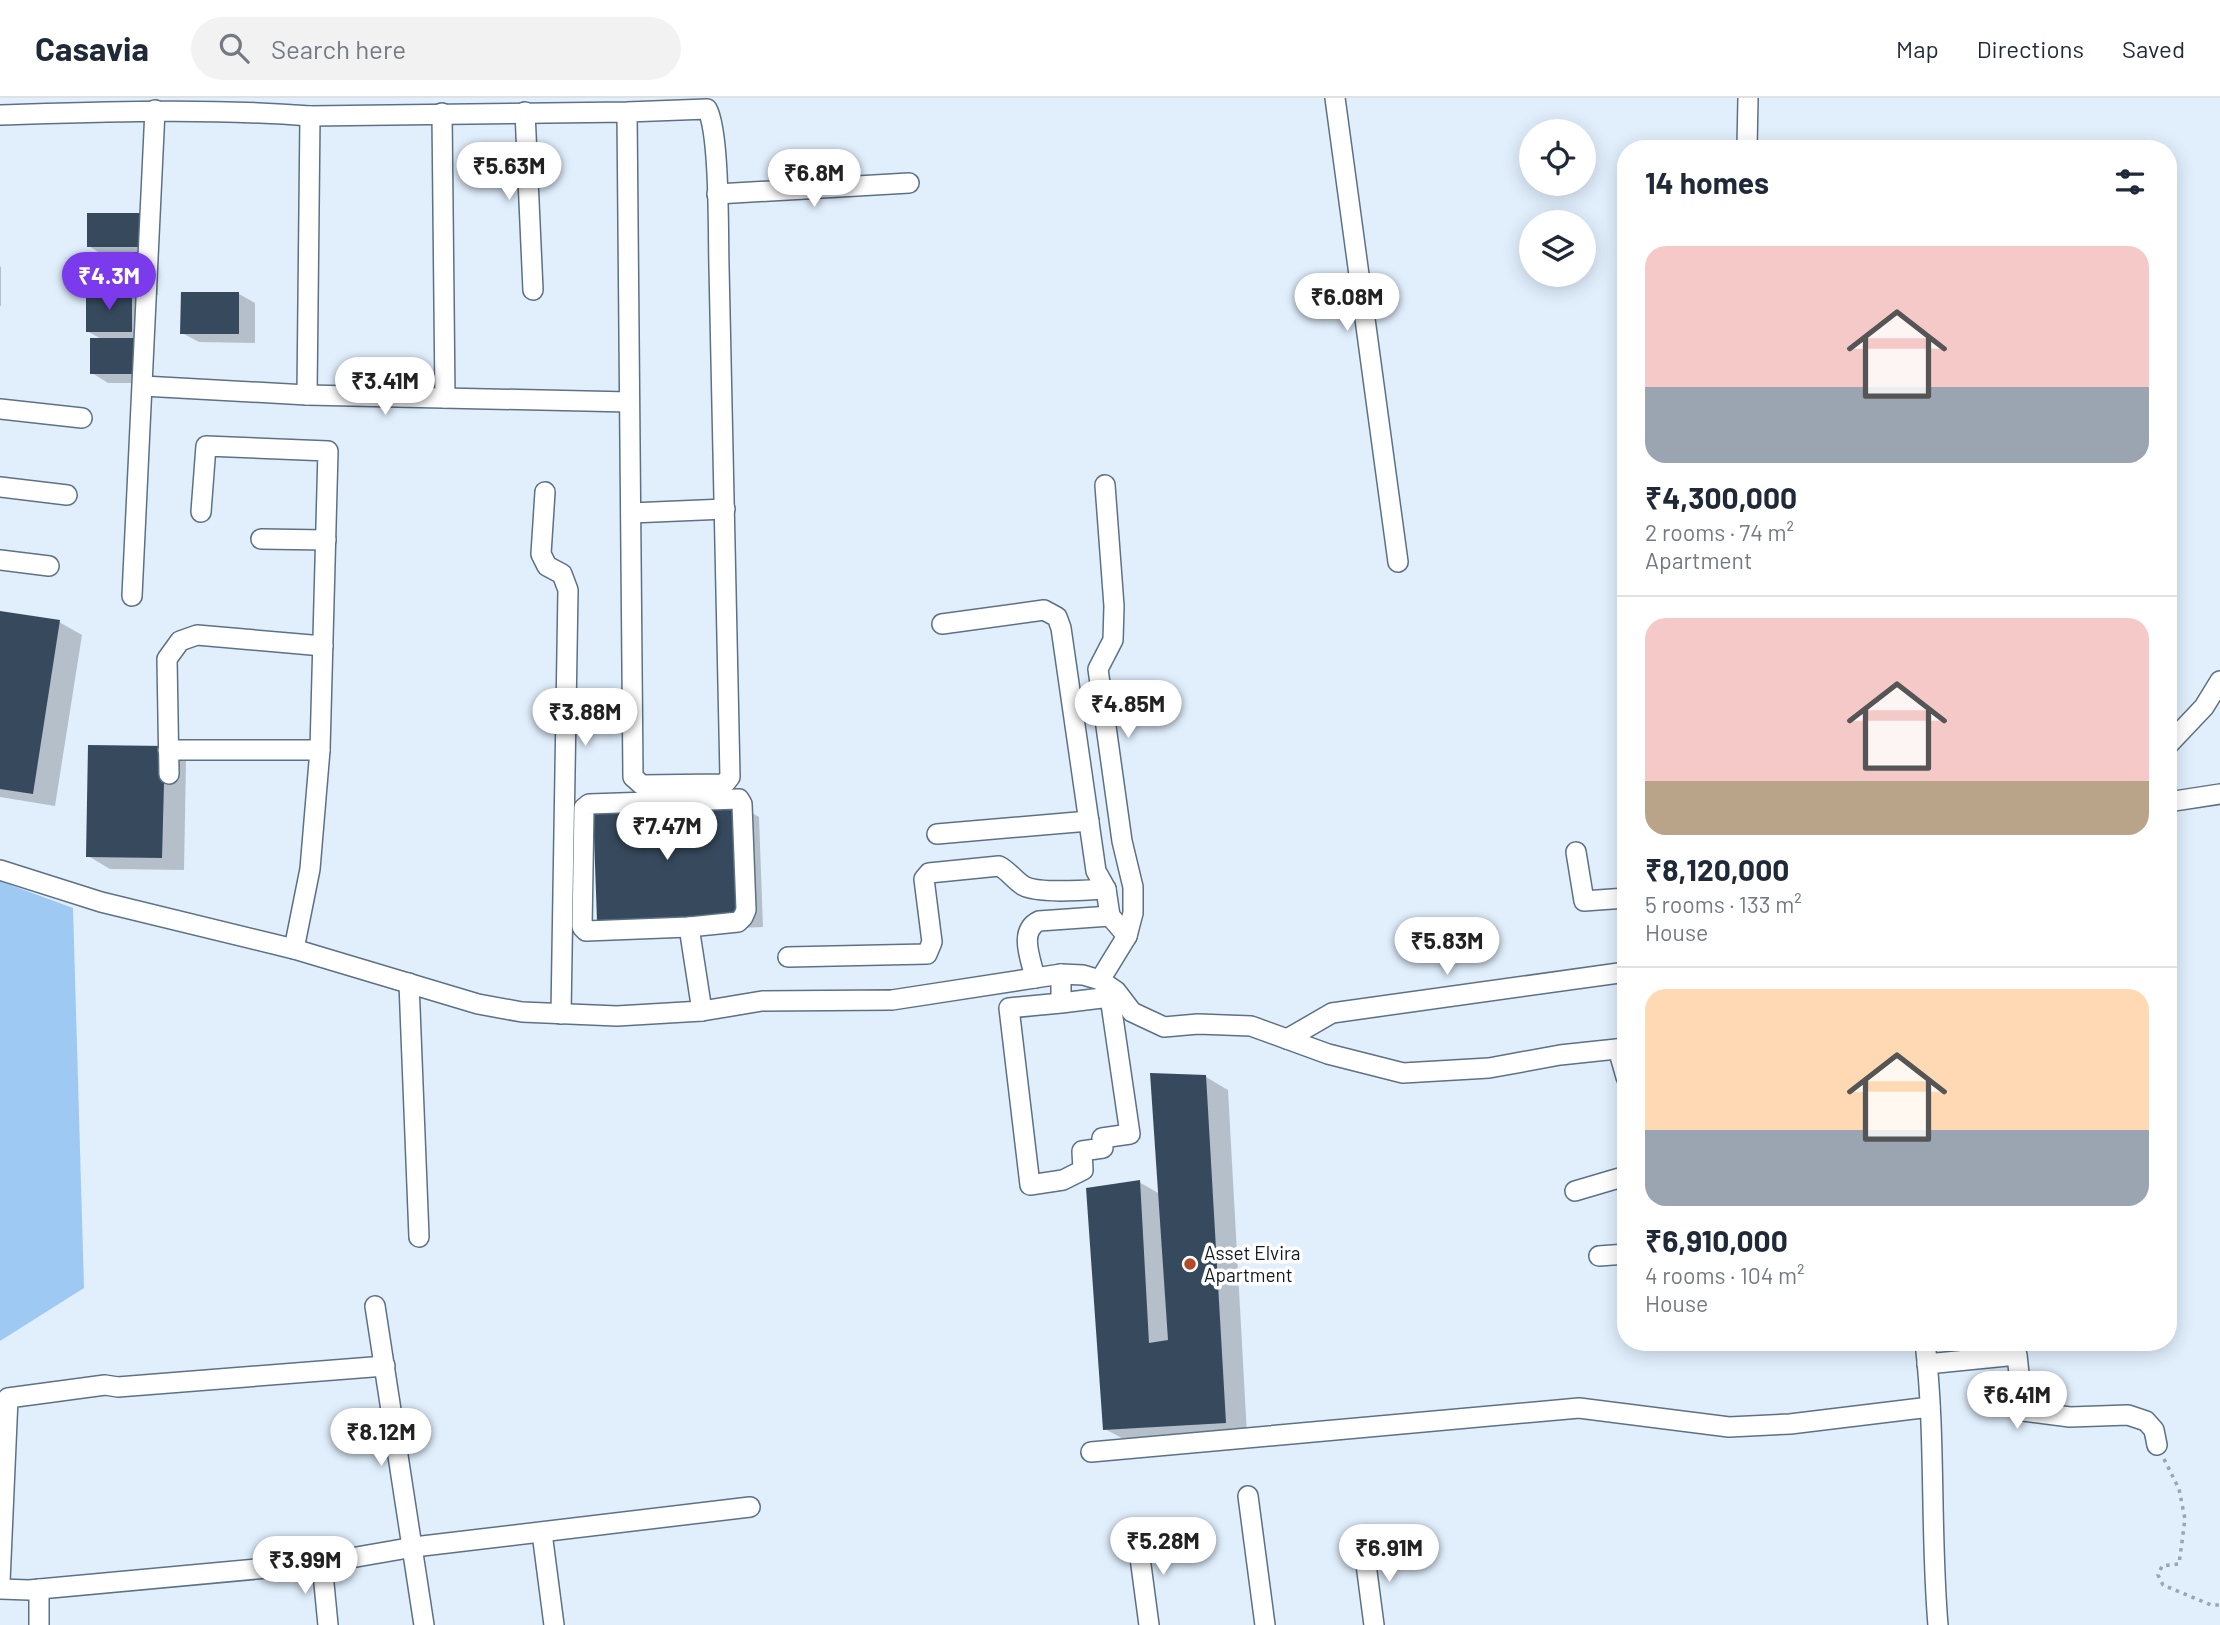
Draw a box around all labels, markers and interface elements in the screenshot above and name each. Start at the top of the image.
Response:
search box [191,17,681,80]
text: Casavia [35,28,149,68]
icon: search [215,29,253,67]
text: Search here [271,33,406,64]
text: Map [1896,34,1939,63]
text: Directions [1977,34,2084,63]
text: Saved [2122,34,2185,63]
map controls [1519,119,1596,287]
button: locate [1519,119,1596,196]
pin: ₹5.63M [452,142,566,202]
pin: ₹6.8M [765,150,863,209]
text: ₹5.63M [473,151,545,179]
text: ₹6.8M [784,158,844,186]
icon: filters [2111,163,2149,201]
text: 14 homes [1645,164,1769,200]
button: layers [1519,210,1596,287]
pin: ₹4.3M [60,252,158,312]
text: ₹4.3M [78,261,140,289]
pin: ₹6.08M [1290,274,1404,333]
text: ₹6.08M [1310,282,1384,310]
icon: home [1834,291,1960,417]
pin: ₹3.41M [328,358,442,417]
text: ₹3.41M [351,366,419,394]
text: ₹4,300,000 [1645,479,1797,515]
text: 2 rooms · 74 m² [1645,518,1794,546]
text: Apartment [1645,546,1752,574]
icon: home [1834,663,1960,789]
pin: ₹4.85M [1071,680,1185,740]
pin: ₹3.88M [528,688,642,748]
text: ₹4.85M [1091,689,1165,717]
text: ₹3.88M [548,697,622,725]
pin: ₹7.47M [610,802,724,862]
text: ₹7.47M [632,811,702,839]
text: ₹8,120,000 [1645,851,1789,887]
text: 5 rooms · 133 m² [1645,890,1802,918]
pin: ₹5.83M [1390,918,1504,977]
text: House [1645,918,1708,946]
text: ₹5.83M [1410,926,1484,954]
icon: home [1834,1034,1960,1160]
text: ₹6,910,000 [1645,1222,1788,1258]
place label: Asset Elvira Apartment [1204,1241,1301,1286]
marker: Asset Elvira Apartment [1182,1256,1198,1272]
text: 4 rooms · 104 m² [1645,1261,1805,1289]
text: House [1645,1289,1708,1317]
pin: ₹6.41M [1960,1372,2074,1431]
text: ₹6.41M [1983,1380,2051,1408]
pin: ₹8.12M [324,1408,438,1468]
text: ₹8.12M [346,1417,416,1445]
pin: ₹5.28M [1106,1518,1220,1577]
pin: ₹6.91M [1332,1524,1446,1584]
text: ₹5.28M [1126,1526,1200,1554]
text: ₹6.91M [1355,1533,1423,1561]
pin: ₹3.99M [248,1536,362,1596]
text: ₹3.99M [269,1545,341,1573]

